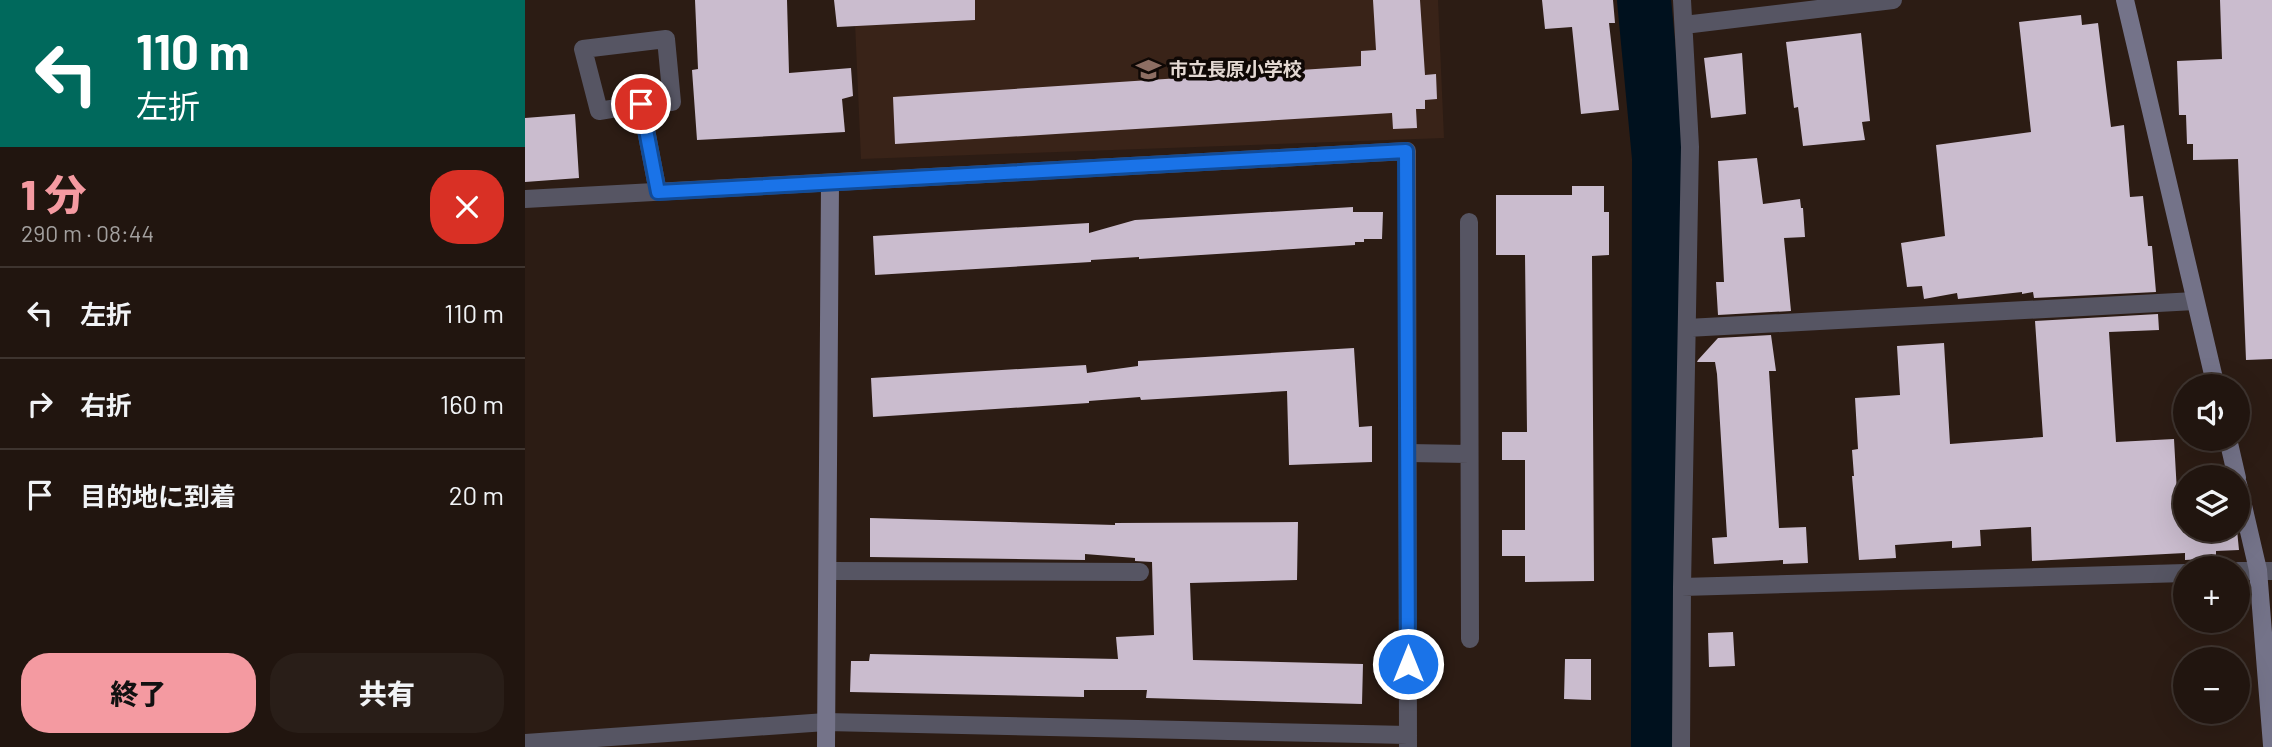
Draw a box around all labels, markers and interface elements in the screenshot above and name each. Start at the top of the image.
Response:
text: 110 m [136,21,250,80]
icon: left [21,28,112,119]
school or university icon: 市立長原小学校 [1135,55,1163,83]
place label: 市立長原小学校 [1169,57,1302,80]
pin [611,74,671,134]
icon: arrive [622,85,660,123]
text: 左折 [136,86,200,124]
text: 1 分 [21,168,86,218]
button: close [430,170,504,244]
text: 290 m · 08:44 [21,219,154,247]
icon: left [21,294,59,332]
text: 110 m [444,297,504,328]
text: 左折 [80,298,132,329]
map controls [2173,374,2250,724]
button: sound [2173,374,2250,451]
icon: right [21,385,59,423]
text: 160 m [440,388,504,419]
text: 右折 [80,389,132,420]
button: layers [2173,465,2250,542]
icon: arrive [21,476,59,514]
text: 20 m [449,479,504,510]
text: 目的地に到着 [80,480,236,511]
button: + [2173,556,2250,633]
position arrow [1371,627,1445,701]
button: − [2173,647,2250,724]
button: 終了 [21,653,256,733]
button: 共有 [270,653,504,733]

